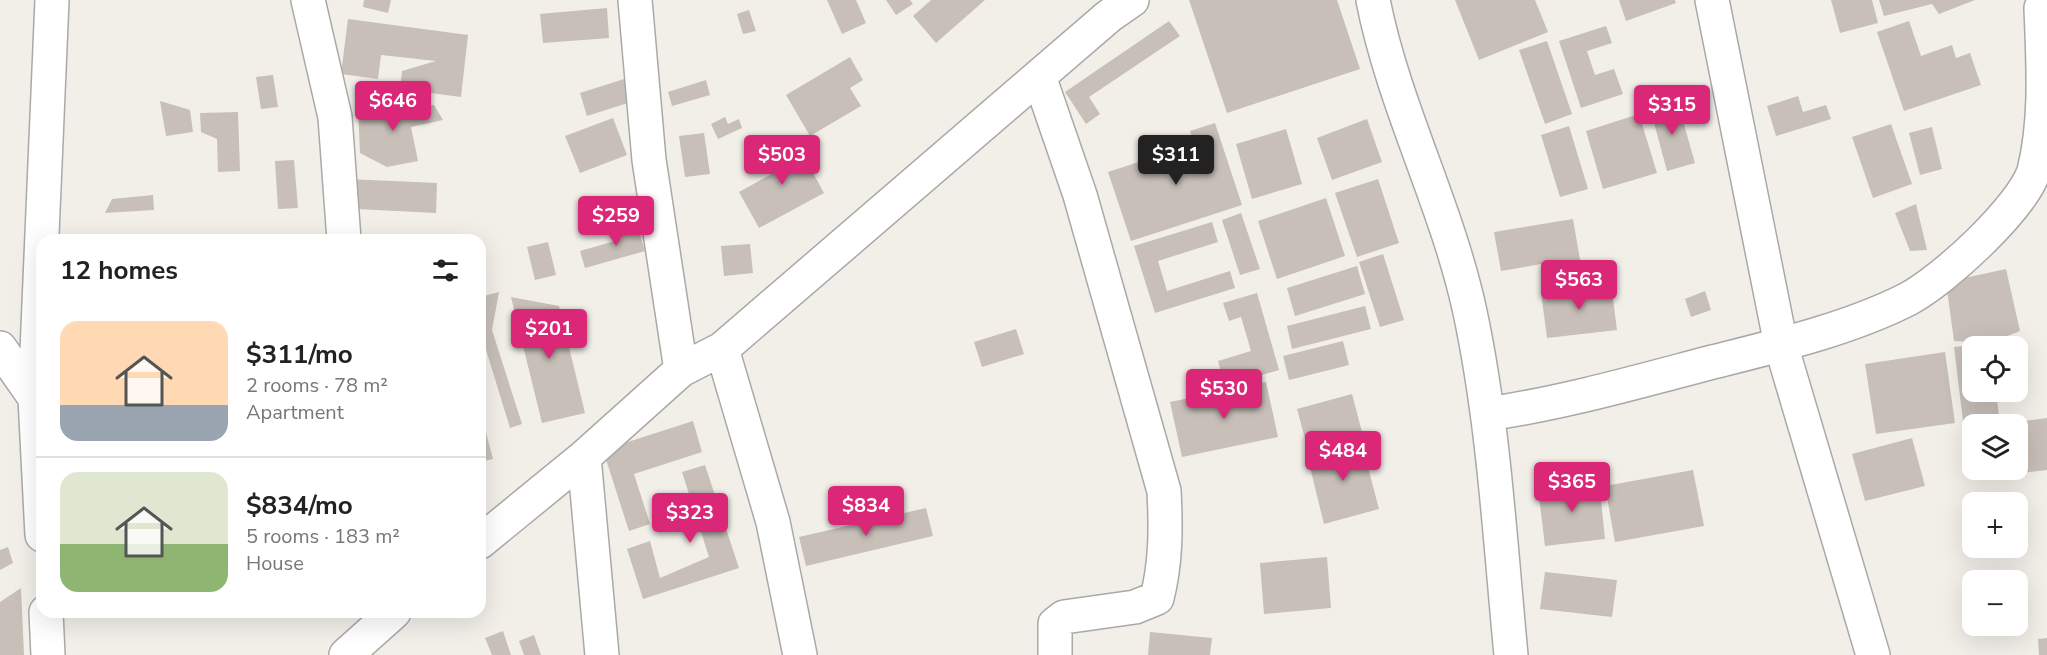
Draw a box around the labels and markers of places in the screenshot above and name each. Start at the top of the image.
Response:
pin: $646 [357,81,429,132]
pin: $315 [1636,85,1708,136]
pin: $503 [746,135,818,186]
pin: $311 [1140,135,1212,186]
pin: $259 [580,196,652,247]
pin: $563 [1543,260,1615,311]
pin: $201 [513,309,585,360]
pin: $530 [1188,369,1260,420]
pin: $484 [1307,431,1379,482]
pin: $365 [1536,462,1608,513]
pin: $834 [830,486,902,537]
pin: $323 [654,493,726,544]

